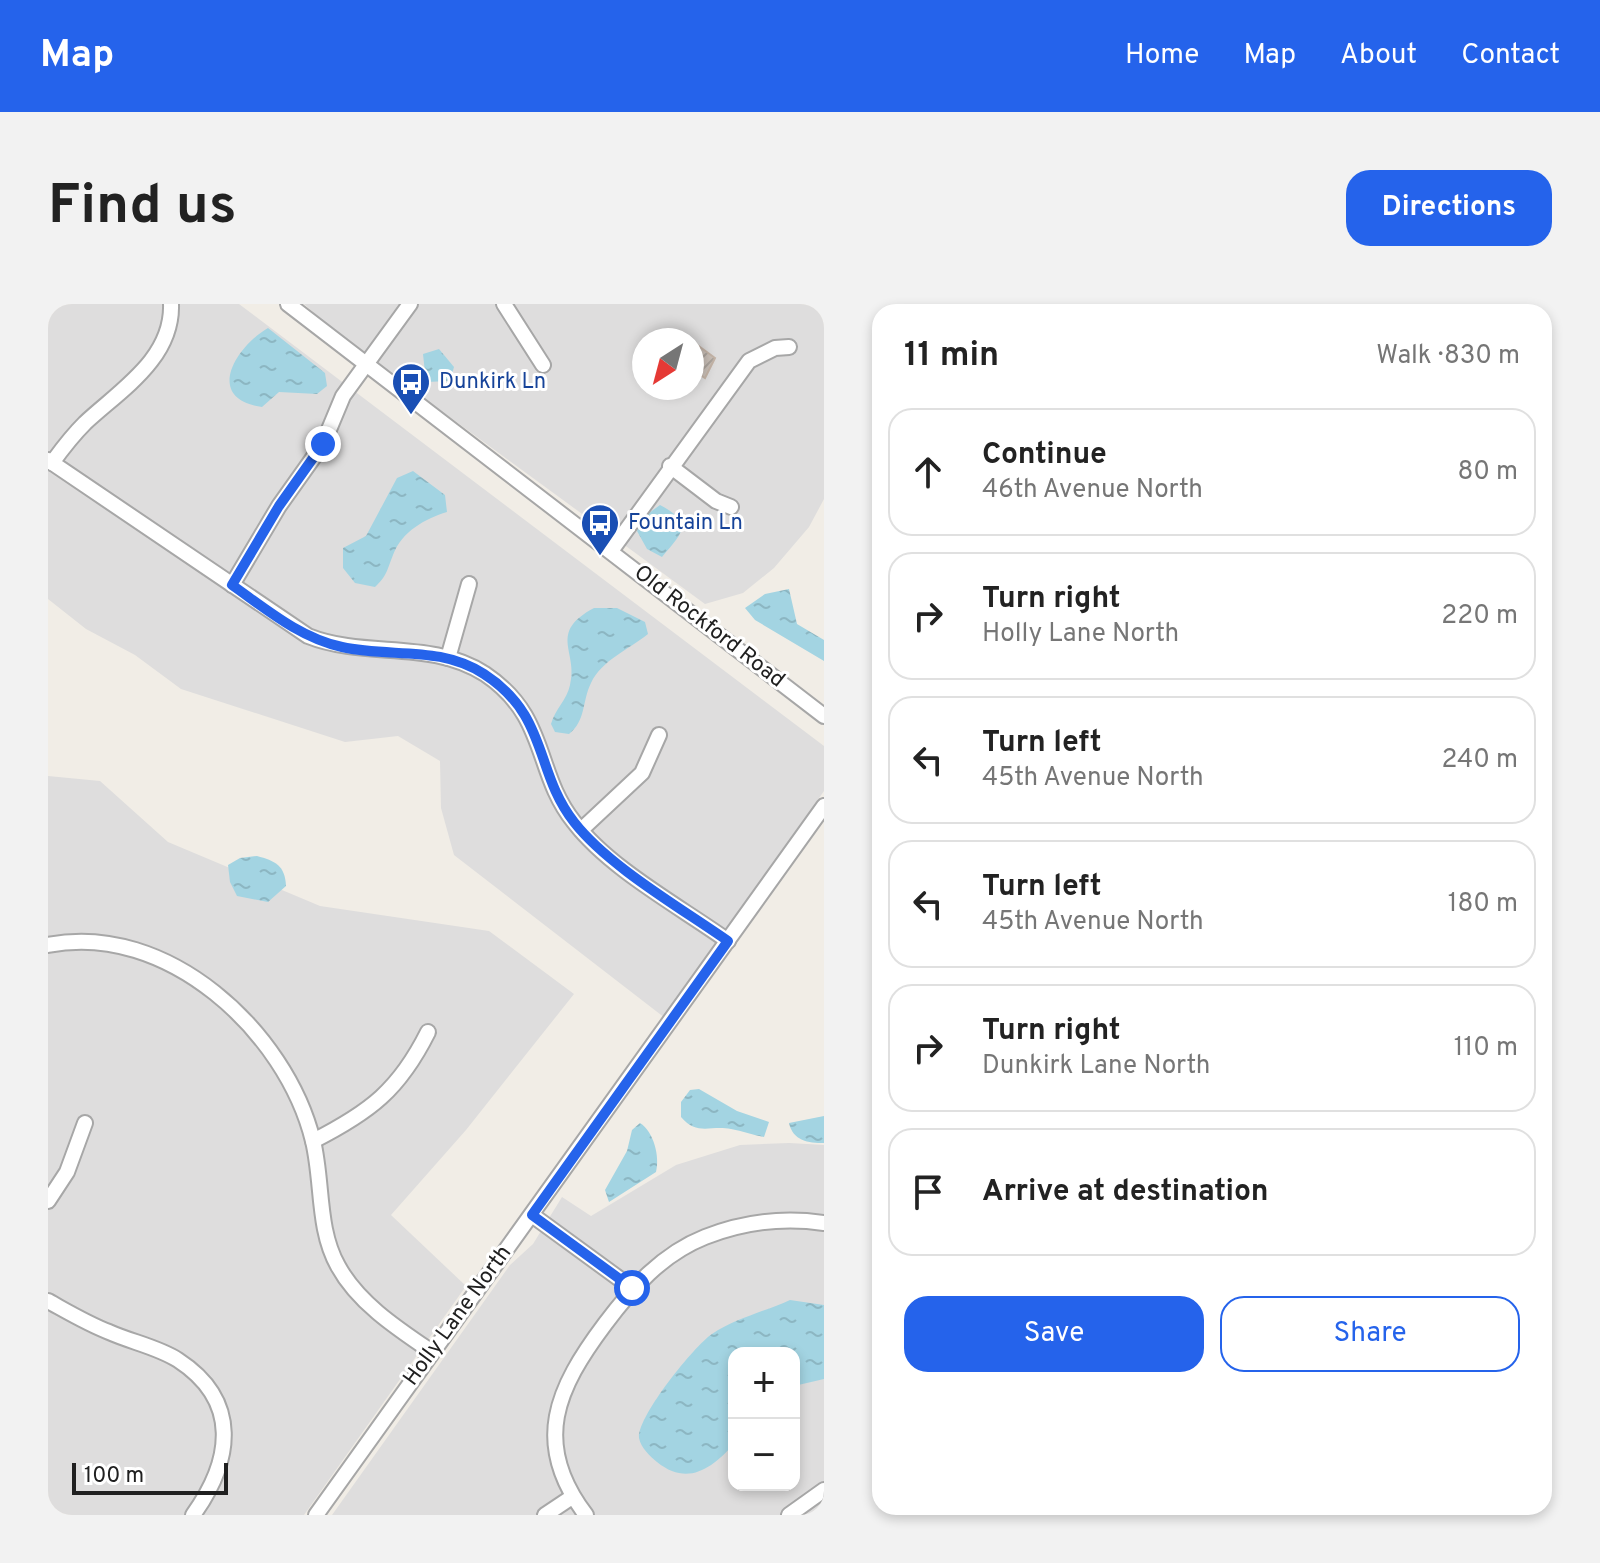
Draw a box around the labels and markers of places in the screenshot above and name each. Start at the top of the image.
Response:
bus stop icon: Dunkirk Ln [390,361,432,416]
place label: Dunkirk Ln [439,369,546,396]
bus stop icon: Fountain Ln [579,502,621,557]
place label: Fountain Ln [628,510,743,537]

